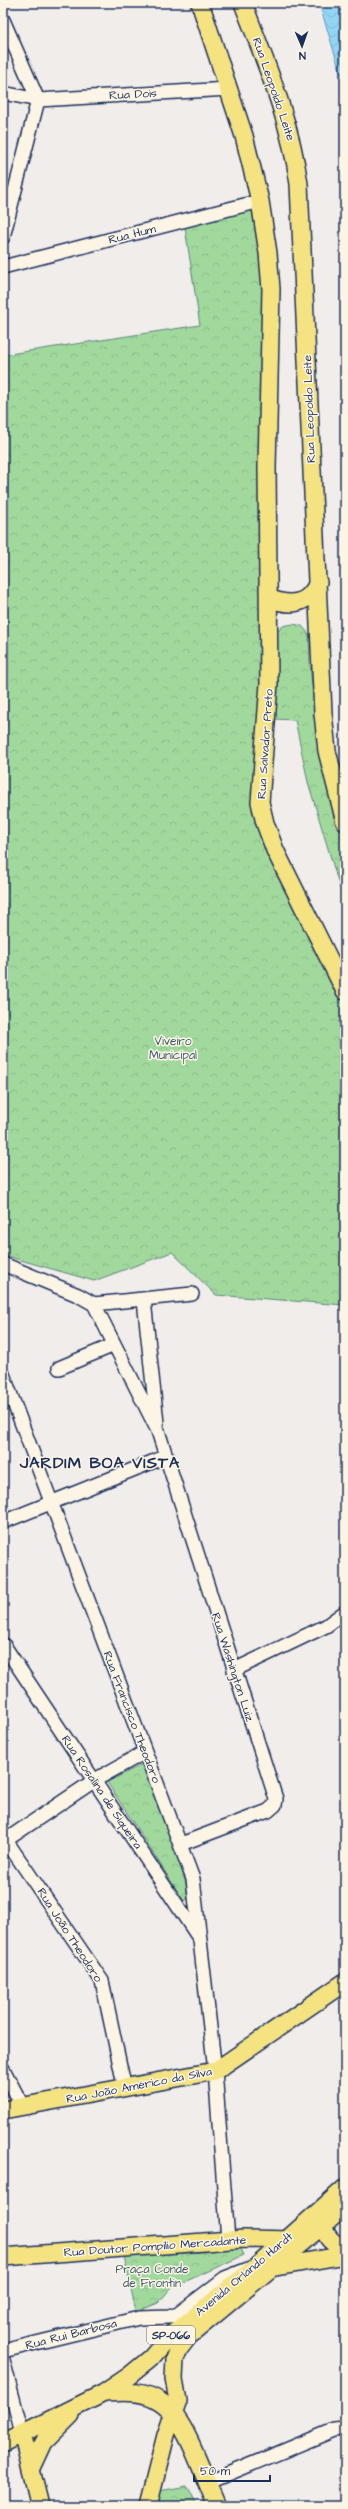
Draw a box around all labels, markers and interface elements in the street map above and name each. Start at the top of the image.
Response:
north arrow [282,26,322,66]
street label: Rua Leopoldo Leite [248,35,299,144]
text: N [299,48,306,63]
street label: Rua Dois [109,85,157,104]
street label: Rua Hum [107,220,158,249]
street label: Rua Leopoldo Leite [299,354,320,463]
street label: Rua Salvador Preto [253,688,278,800]
park label: Viveiro Municipal [149,1033,197,1064]
district label: JARDIM BOA VISTA [19,1452,180,1474]
street label: Rua Washington Luiz [206,1611,258,1724]
street label: Rua Francisco Theodoro [98,1649,165,1786]
street label: Rua Rosalina de Siqueira [57,1732,146,1853]
street label: Rua João Theodoro [33,1885,107,1986]
street label: Rua João Américo da Silva [65,2063,213,2108]
street label: Avenida Orlando Hardt [192,2228,297,2320]
street label: Rua Doutor Pompílio Mercadante [63,2232,247,2261]
park label: Praça Conde de Frontin [116,2261,189,2292]
street label: Rua Rui Barbosa [24,2315,119,2354]
road number: SP-066 [147,2326,195,2344]
scale bar [194,2457,270,2483]
text: 50 m [200,2463,231,2480]

